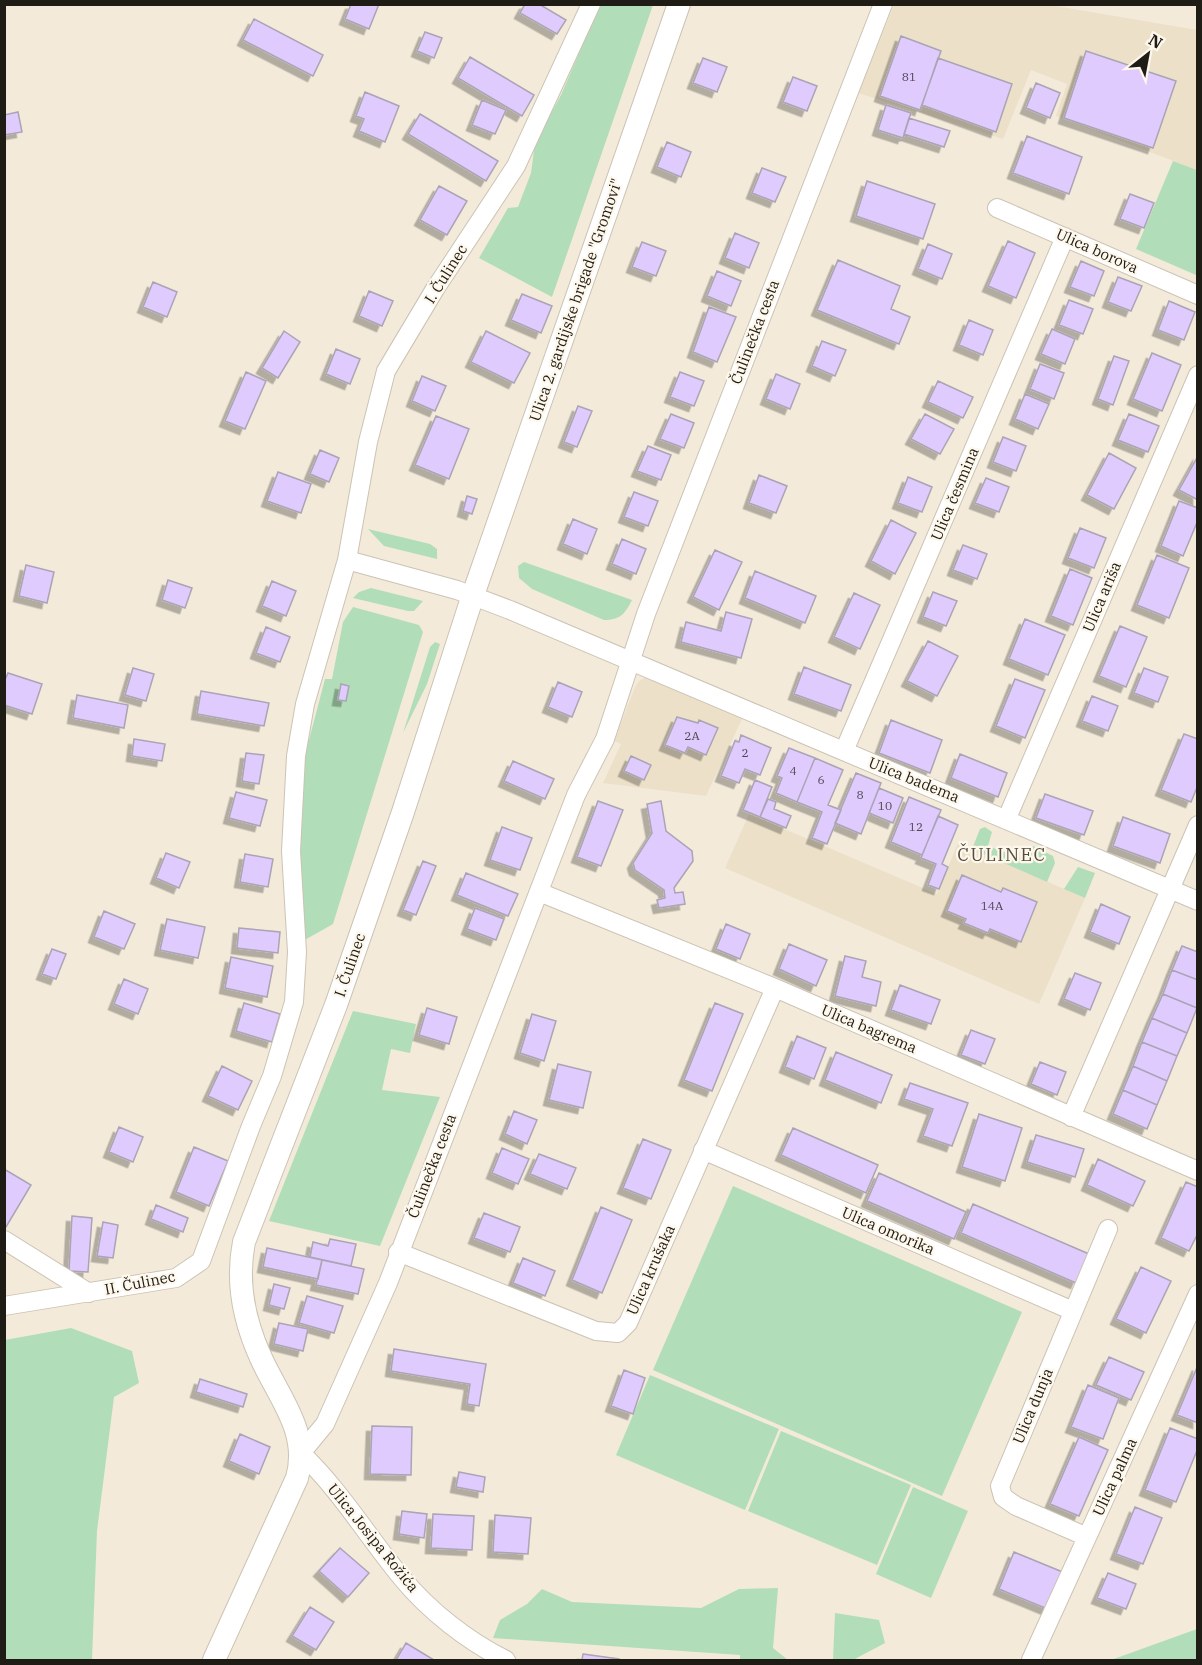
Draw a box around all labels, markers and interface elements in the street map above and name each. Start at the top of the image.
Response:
north arrow [1118,24,1178,84]
text: N [1145,29,1166,53]
house number: 81 [902,69,916,84]
street label: Ulica 2. gardijske brigade "Gromovi" [525,176,626,424]
street label: Ulica borova [1053,224,1141,277]
street label: I. Čulinec [420,240,471,307]
street label: Čulinečka cesta [726,277,783,387]
street label: Ulica česmina [926,444,983,543]
street label: Ulica ariša [1078,559,1125,635]
house number: 2A [684,728,700,743]
house number: 2 [741,745,749,760]
street label: Ulica badema [866,753,963,806]
house number: 4 [789,763,797,778]
house number: 6 [817,772,825,787]
house number: 8 [856,787,864,802]
house number: 10 [878,798,892,813]
house number: 12 [909,819,923,834]
district label: ČULINEC [957,842,1047,866]
house number: 14A [981,898,1004,913]
street label: I. Čulinec [330,930,369,999]
street label: Ulica bagrema [818,1000,920,1057]
street label: Čulinečka cesta [403,1111,460,1221]
street label: Ulica omorika [839,1202,938,1259]
street label: Ulica krušaka [622,1222,679,1318]
street label: II. Čulinec [103,1266,177,1299]
street label: Ulica dunja [1008,1365,1057,1446]
street label: Ulica palma [1088,1435,1141,1519]
street label: Ulica Josipa Rožića [324,1480,423,1596]

